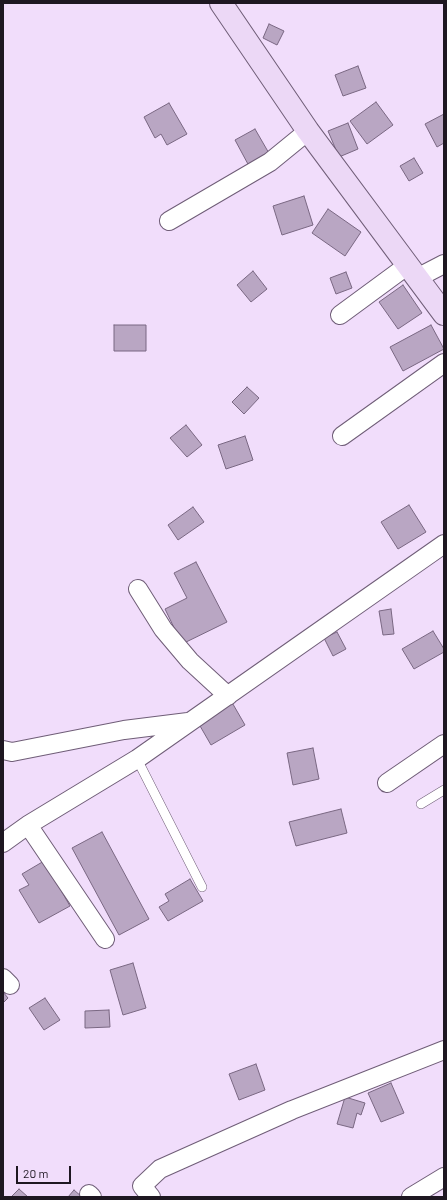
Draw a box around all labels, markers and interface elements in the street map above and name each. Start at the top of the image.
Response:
scale bar [18,1158,73,1184]
text: 20 m [23,1166,49,1180]

